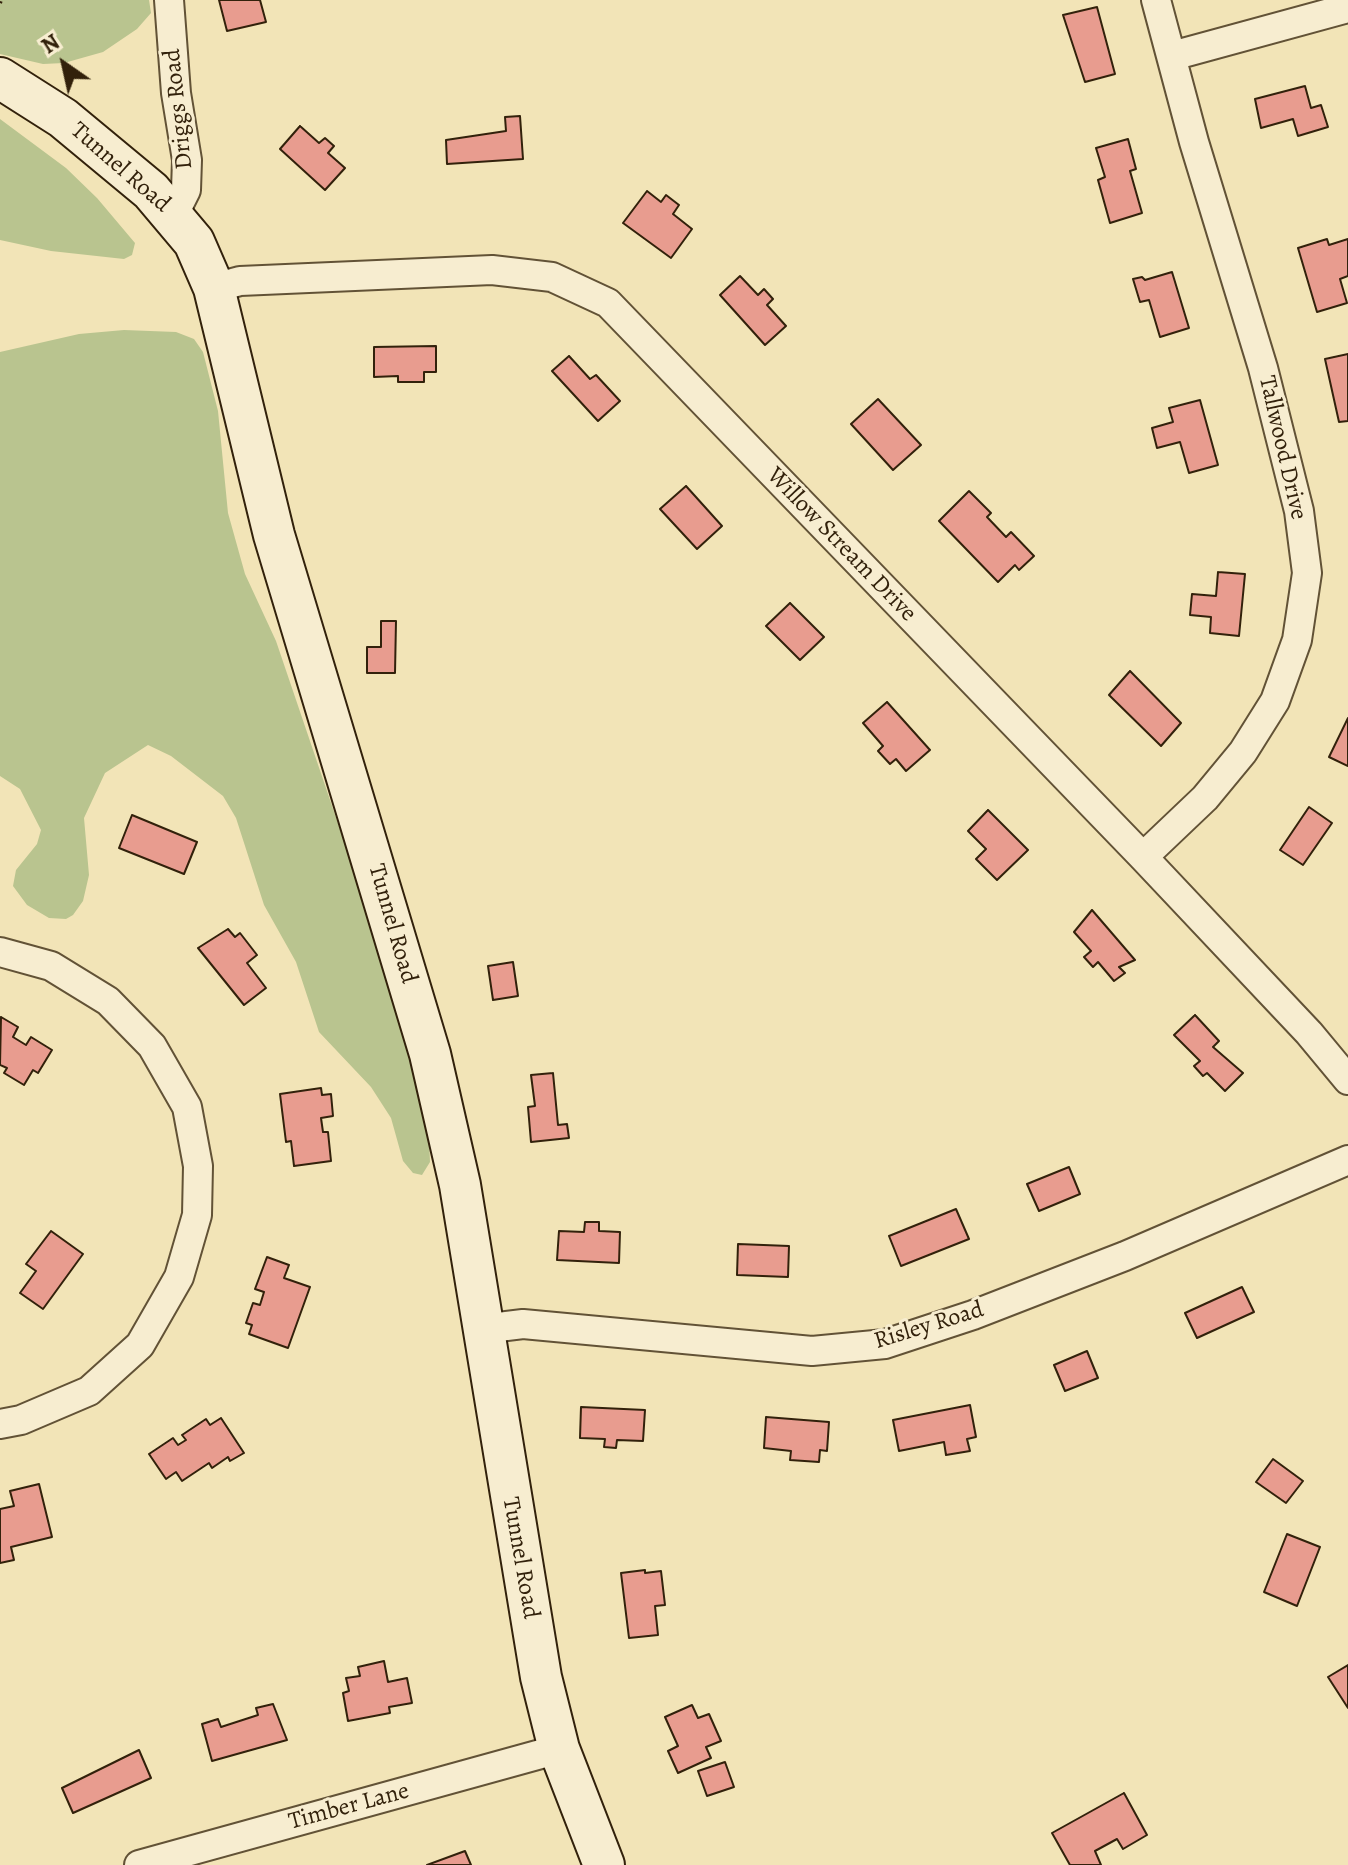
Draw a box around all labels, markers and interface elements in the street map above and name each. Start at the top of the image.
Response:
north arrow [24,24,104,104]
text: N [36,27,66,61]
street label: Driggs Road [158,47,200,171]
street label: Tunnel Road [64,117,176,219]
street label: Tallwood Drive [1251,373,1313,523]
street label: Willow Stream Drive [760,462,922,628]
street label: Tunnel Road [361,861,423,987]
street label: Risley Road [871,1296,987,1356]
street label: Tunnel Road [495,1495,545,1621]
street label: Timber Lane [286,1777,412,1837]

